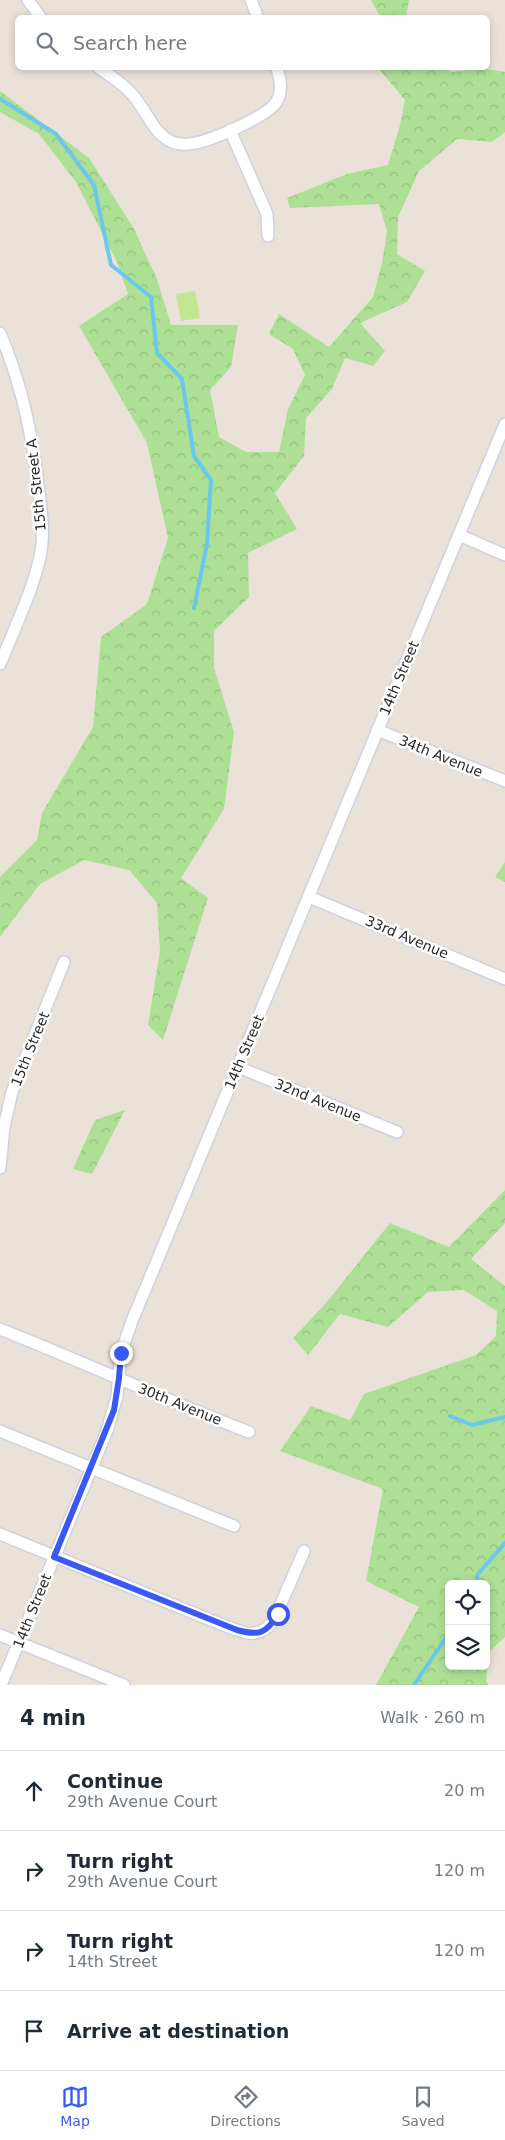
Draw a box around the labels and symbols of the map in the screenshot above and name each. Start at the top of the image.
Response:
street label: 15th Street A [23,437,49,532]
street label: 14th Street [376,638,422,718]
street label: 34th Avenue [397,732,485,780]
street label: 33rd Avenue [363,912,451,962]
street label: 15th Street [8,1009,52,1089]
street label: 14th Street [221,1012,267,1092]
street label: 32nd Avenue [272,1075,364,1125]
route end [110,1342,133,1365]
street label: 30th Avenue [136,1380,224,1428]
street label: 14th Street [10,1571,54,1651]
route start [267,1603,290,1626]

